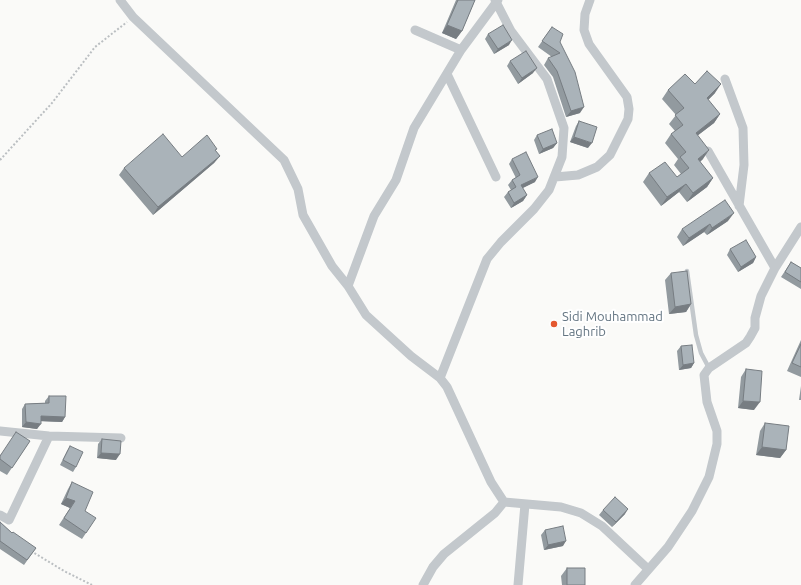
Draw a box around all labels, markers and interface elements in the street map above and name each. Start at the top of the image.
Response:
place label: Sidi Mouhammad Laghrib [562,309,663,340]
marker: Sidi Mouhammad Laghrib [549,319,559,329]

